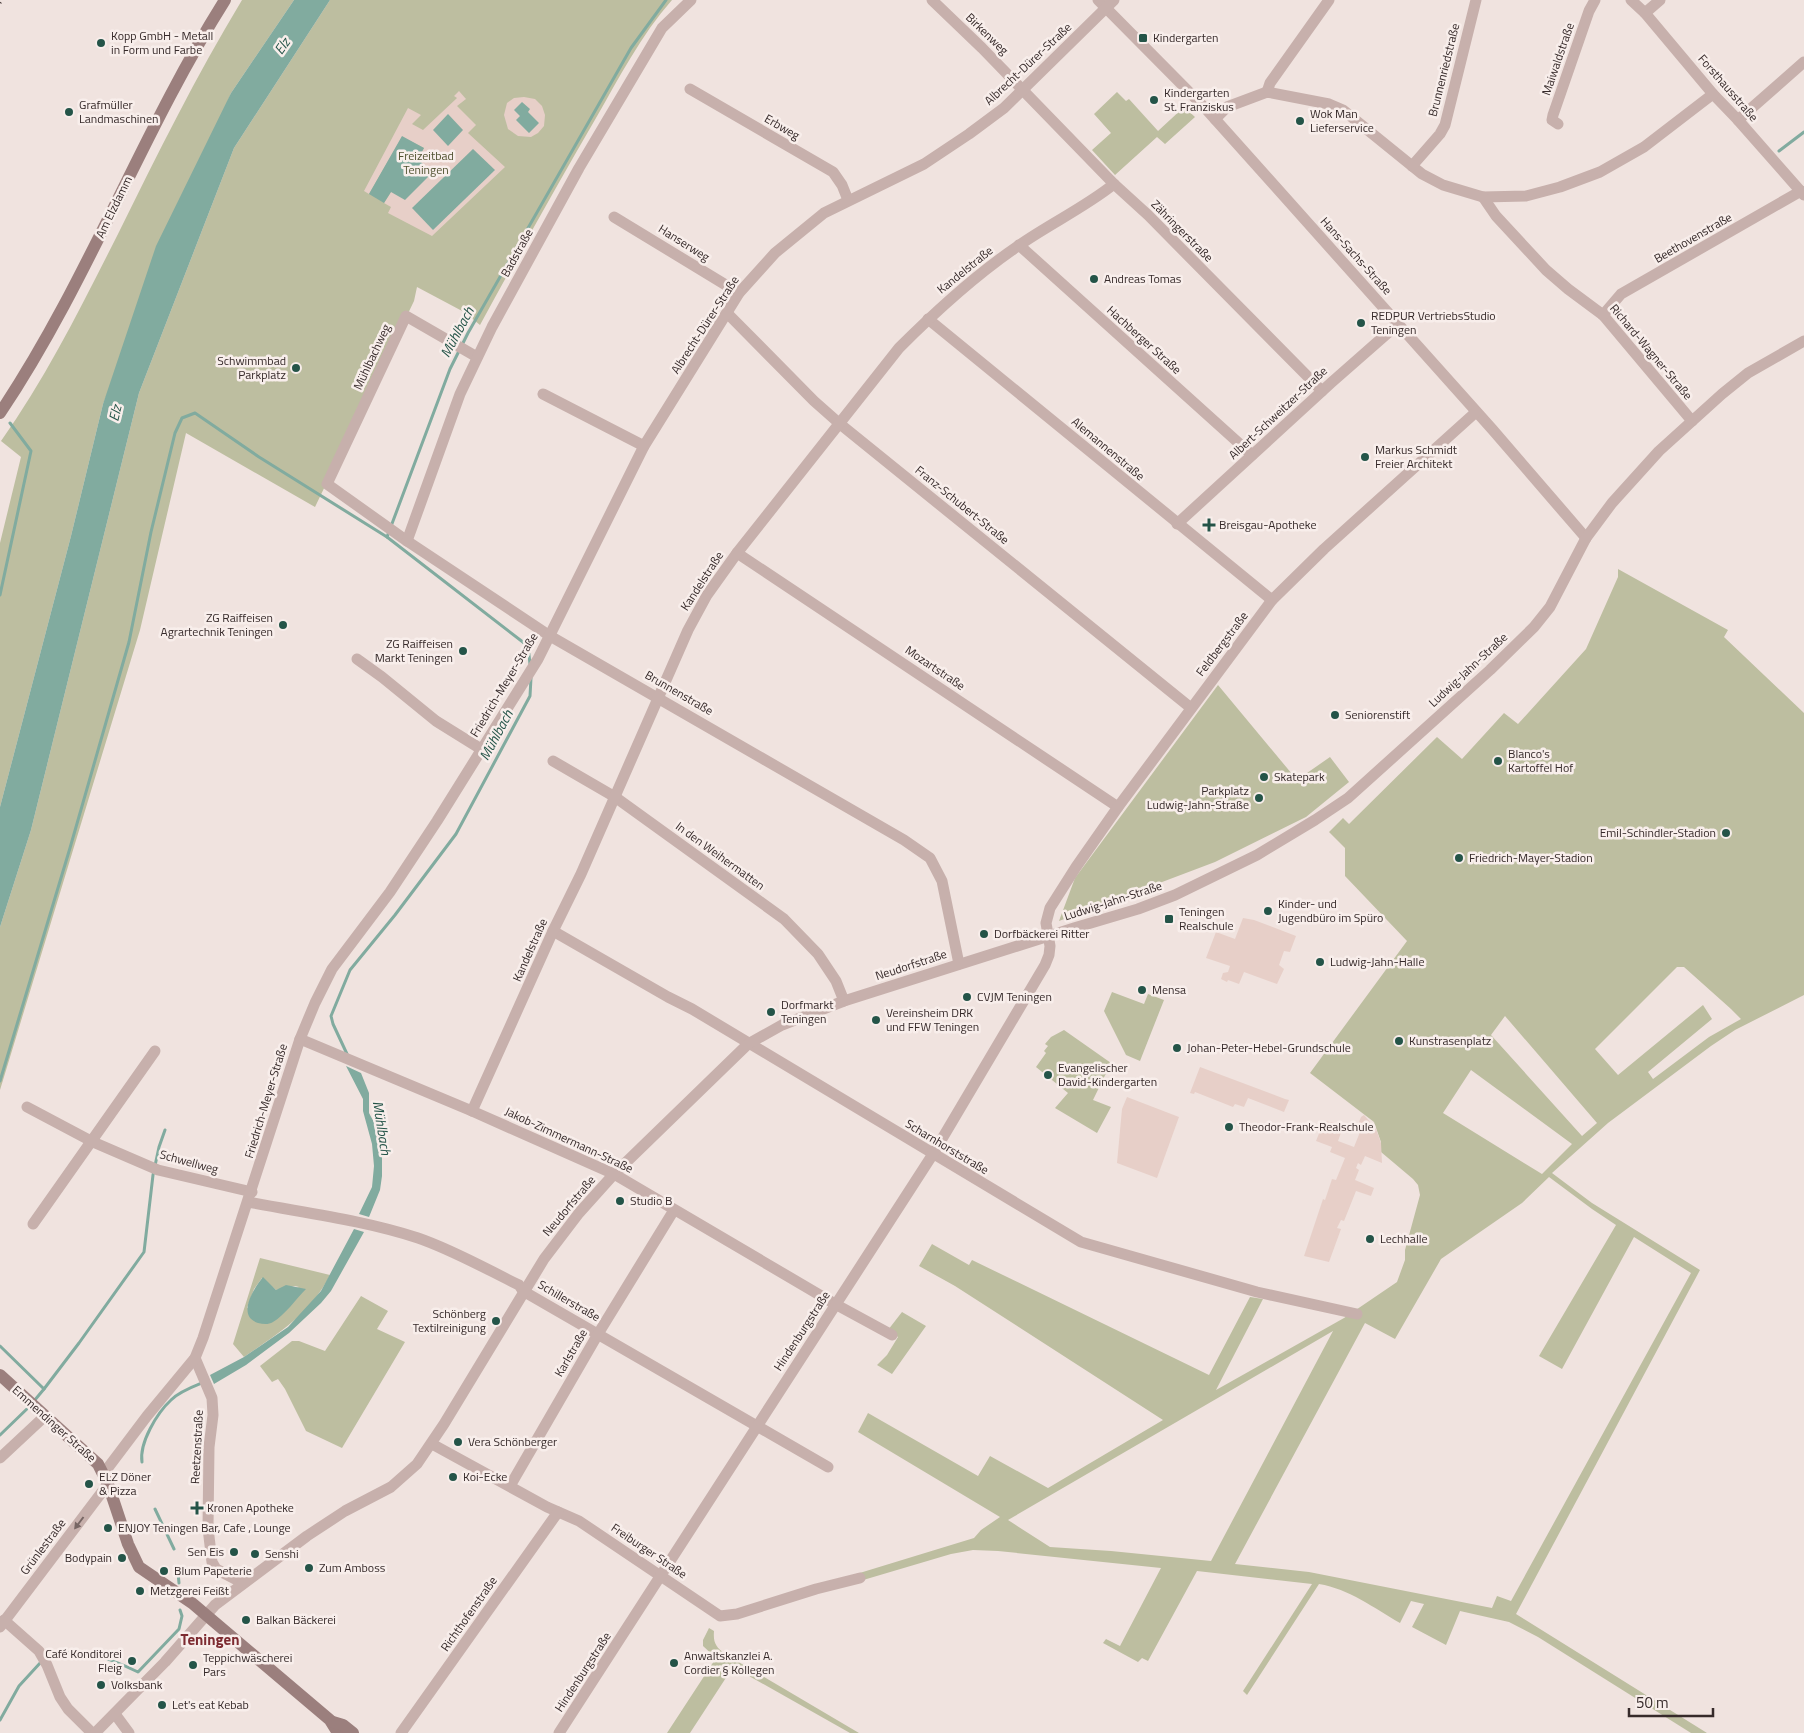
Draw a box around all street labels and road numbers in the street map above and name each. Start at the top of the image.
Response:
street label: Birkenweg [961,8,1013,59]
street label: Albrecht-Dürer-Straße [980,18,1076,109]
street label: Maiwaldstraße [1536,20,1579,98]
street label: Brunnenriedstraße [1423,21,1464,118]
street label: Forsthausstraße [1694,50,1763,125]
street label: Erbweg [761,109,804,144]
street label: Am Elzdamm [90,172,137,241]
street label: Zähringerstraße [1147,195,1218,266]
street label: Beethovenstraße [1650,207,1735,268]
street label: Hans-Sachs-Straße [1316,212,1397,299]
street label: Hanserweg [655,219,714,266]
street label: Badstraße [495,225,538,280]
street label: Kandelstraße [933,241,997,298]
street label: Albrecht-Dürer-Straße [666,272,743,378]
street label: Richard-Wagner-Straße [1605,299,1697,404]
street label: Hachberger Straße [1103,301,1186,378]
street label: Mühlbachweg [348,321,395,393]
street label: Albert-Schweitzer-Straße [1224,362,1331,464]
street label: Alemannenstraße [1068,412,1149,485]
street label: Franz-Schubert-Straße [911,461,1014,549]
street label: Kandelstraße [675,547,728,614]
street label: Feldbergstraße [1191,607,1252,680]
street label: Ludwig-Jahn-Straße [1424,628,1511,711]
street label: Friedrich-Meyer-Straße [465,629,542,741]
street label: Mozartstraße [901,640,969,695]
street label: Brunnenstraße [641,665,717,720]
street label: In den Weihermatten [672,817,769,895]
street label: Ludwig-Jahn-Straße [1061,876,1164,925]
street label: Kandelstraße [507,915,552,984]
street label: Neudorfstraße [873,944,949,985]
street label: Friedrich-Meyer-Straße [239,1041,292,1161]
street label: Jakob-Zimmermann-Straße [502,1101,636,1178]
street label: Scharnhorststraße [902,1114,993,1179]
street label: Schwellweg [158,1145,221,1178]
street label: Neudorfstraße [537,1171,600,1240]
street label: Schillerstraße [534,1275,604,1326]
street label: Hindenburgstraße [769,1287,835,1374]
street label: Karlstraße [549,1325,592,1380]
street label: Emmendinger Straße [8,1381,101,1467]
street label: Reetzenstraße [185,1409,208,1485]
street label: Grünlestraße [15,1515,70,1579]
street label: Freiburger Straße [607,1518,691,1583]
street label: Richthofenstraße [436,1572,502,1655]
street label: Hindenburgstraße [550,1628,616,1715]

